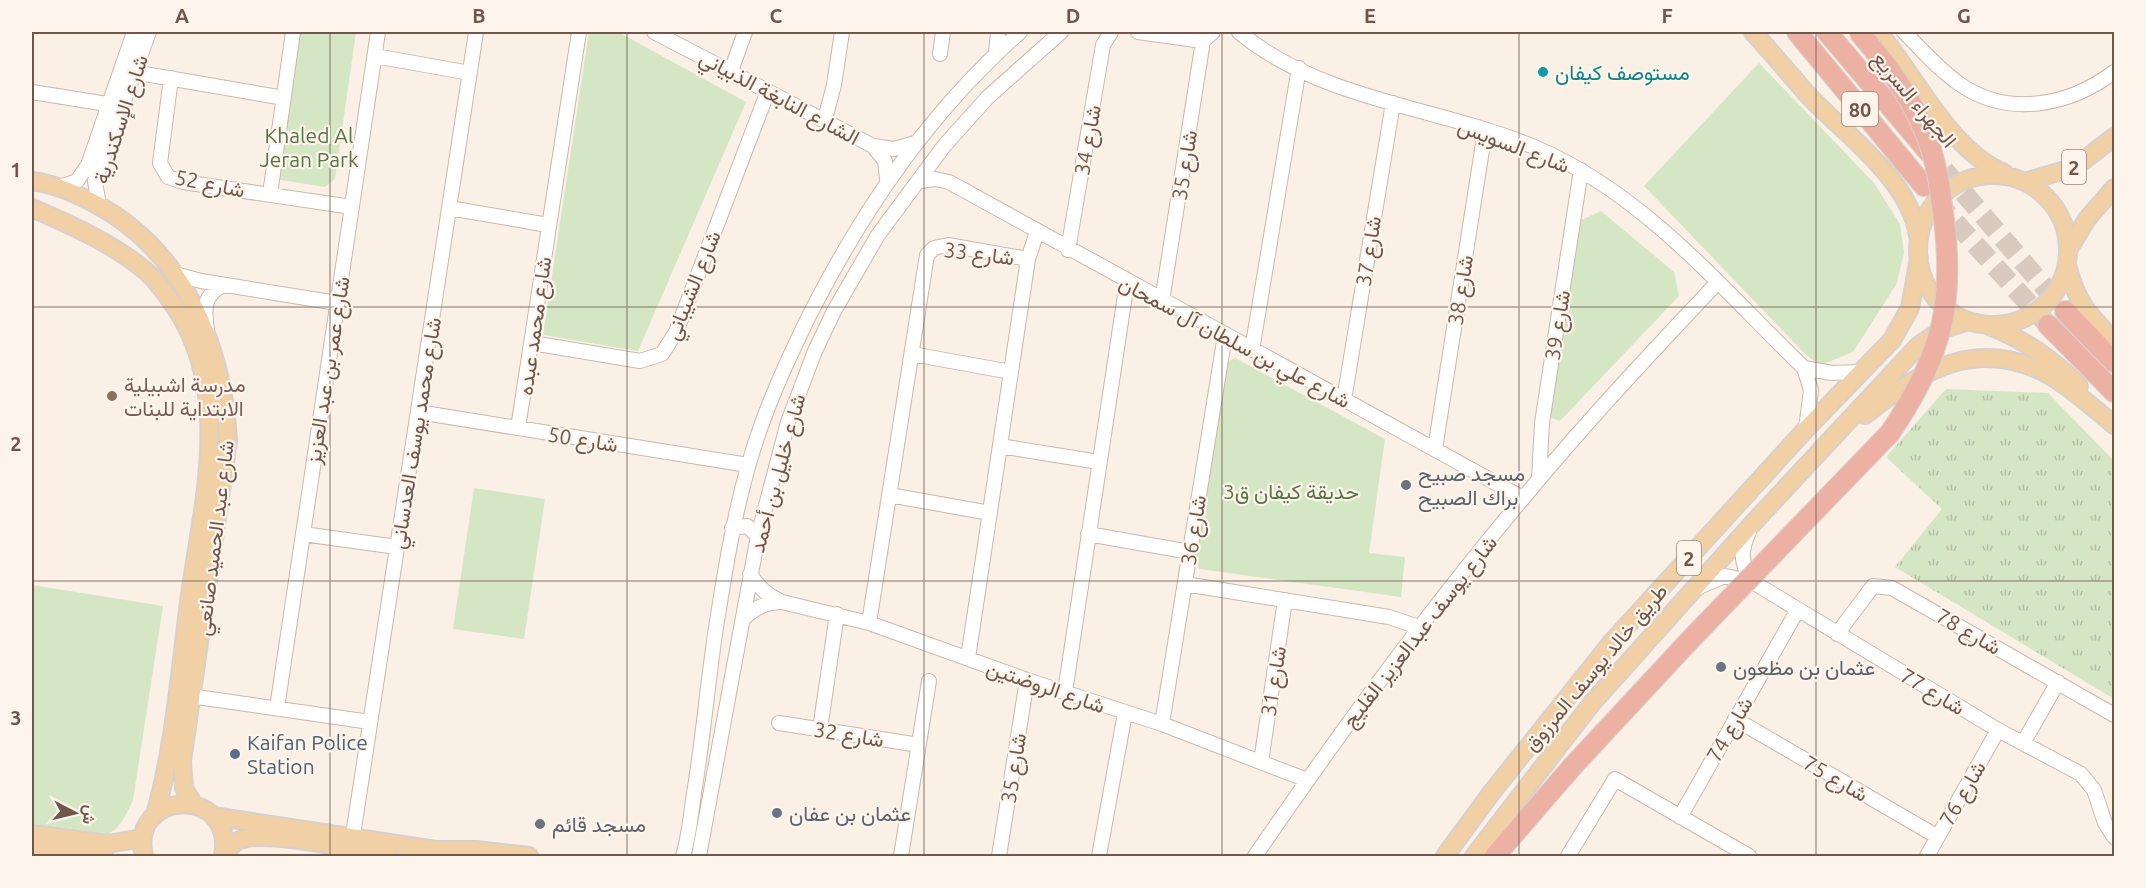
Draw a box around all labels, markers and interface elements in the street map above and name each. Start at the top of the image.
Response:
text: A [175,4,189,27]
text: B [472,4,486,27]
text: C [770,4,783,27]
text: D [1066,4,1080,27]
text: E [1364,4,1376,27]
text: F [1661,4,1673,27]
text: G [1957,4,1971,27]
street label: الشارع النابغة الذبياني [693,45,864,155]
street label: الجهراء السريع [1866,46,1962,154]
street label: شارع الإسكندرية [88,52,155,187]
place label: مستوصف كيفان [1555,60,1690,86]
marker: مستوصف كيفان [1536,65,1550,79]
road number: 80 [1842,92,1878,126]
street label: شارع 34 [1069,103,1108,177]
street label: شارع السويس [1454,113,1573,180]
park label: Khaled Al Jeran Park [259,123,359,171]
street label: شارع 35 [1167,128,1204,202]
road number: 2 [2062,150,2086,184]
text: 1 [10,158,22,181]
street label: شارع 52 [172,164,247,204]
street label: شارع 37 [1351,214,1388,288]
street label: شارع الشيباني [659,227,730,345]
street label: شارع 33 [942,237,1016,272]
street label: شارع 38 [1443,253,1480,327]
street label: شارع محمد عبده [512,255,559,397]
street label: شارع علي بن سلطان آل سمحان [1113,270,1355,418]
street label: شارع عمر بن عبد العزيز [300,274,357,467]
street label: 39 شارع [1540,288,1577,362]
street label: شارع محمد يوسف العدساني [385,315,451,551]
place label: مدرسة اشبيلية الابتداية للبنات [124,372,246,421]
marker: مدرسة اشبيلية الابتداية للبنات [105,389,119,403]
street label: شارع خليل بن أحمد [744,391,813,556]
street label: شارع 50 [546,422,620,459]
text: 2 [10,432,22,455]
street label: شارع عبد الحميد صانعي [190,439,244,638]
place label: مسجد صبيح براك الصبيح [1418,461,1525,512]
marker: مسجد صبيح براك الصبيح [1399,478,1413,492]
park label: حديقة كيفان ق3 [1223,479,1359,504]
street label: شارع 36 [1176,493,1213,567]
street label: شارع يوسف عبدالعزيز الفليج [1337,530,1504,734]
road number: 2 [1677,541,1701,575]
street label: طريق خالد يوسف المرزوق [1518,579,1673,757]
street label: شارع 78 [1931,603,2006,662]
street label: شارع 31 [1256,644,1293,718]
street label: شارع الروضتين [983,655,1108,720]
place label: عثمان بن مظعون [1733,655,1875,681]
marker: عثمان بن مظعون [1714,660,1728,674]
street label: شارع 77 [1895,662,1970,722]
street label: شارع 74 [1701,692,1760,767]
text: 3 [10,706,22,729]
street label: شارع 32 [812,717,886,754]
place label: Kaifan Police Station [247,730,368,778]
street label: شارع 35 [996,731,1033,805]
marker: Kaifan Police Station [228,747,242,761]
street label: شارع 75 [1798,750,1873,809]
street label: شارع 76 [1934,756,1993,831]
north arrow [45,783,105,843]
place label: عثمان بن عفان [789,801,911,826]
text: ش [79,804,100,825]
marker: عثمان بن عفان [770,806,784,820]
place label: مسجد قائم [552,812,646,839]
marker: مسجد قائم [533,817,547,831]

